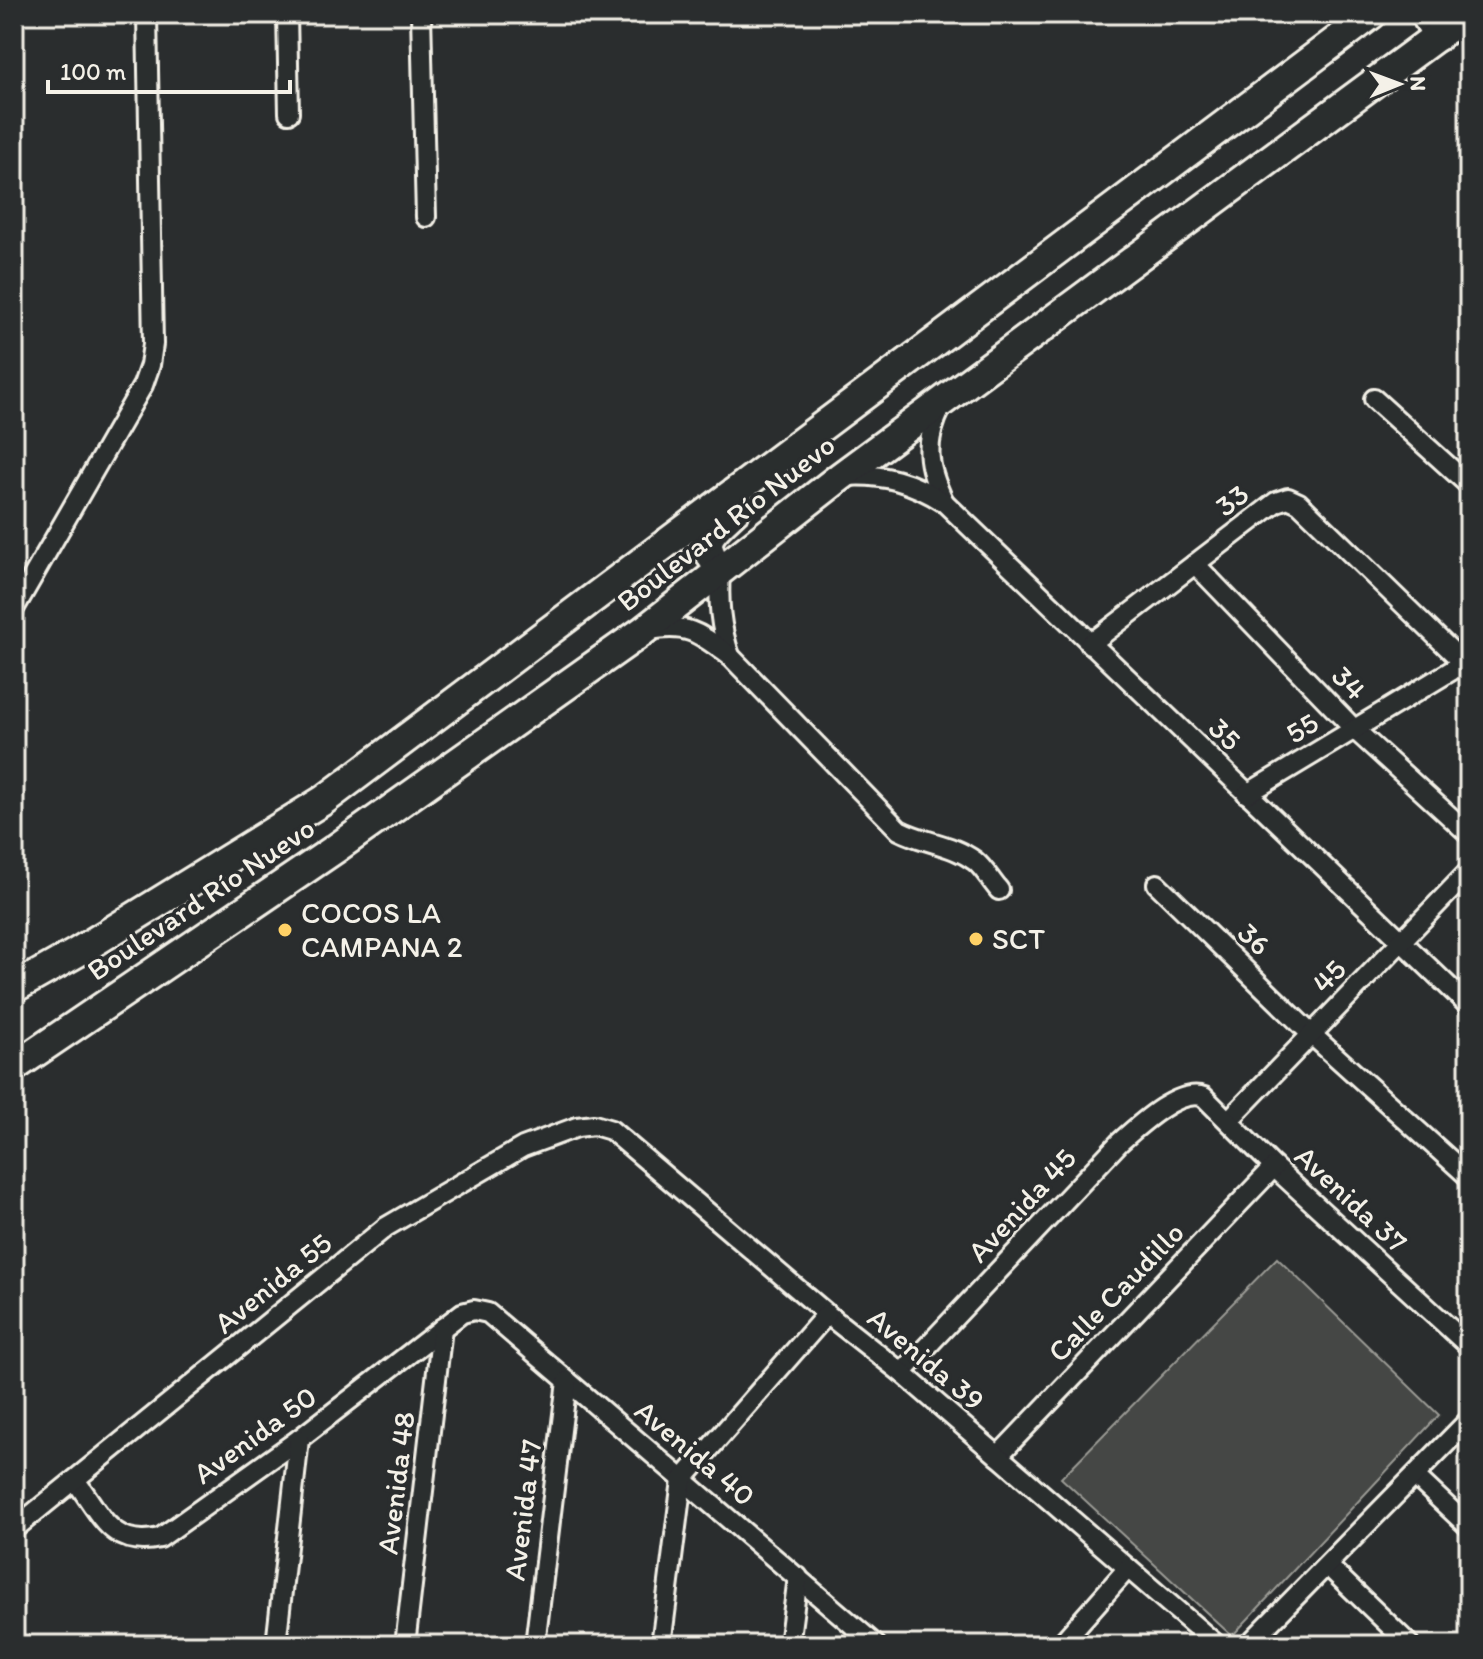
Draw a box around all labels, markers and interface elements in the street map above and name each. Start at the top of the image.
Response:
scale bar [48,44,290,94]
north arrow [1359,44,1439,124]
text: 100 m [60,57,126,86]
text: N [1405,76,1432,91]
street label: Boulevard Río Nuevo [609,426,842,619]
street label: 33 [1207,475,1256,524]
street label: 34 [1324,657,1375,708]
street label: 55 [1279,704,1325,752]
street label: 35 [1201,709,1250,758]
street label: Boulevard Río Nuevo [80,809,322,989]
place label: COCOS LA CAMPANA 2 [301,894,463,965]
street label: 36 [1230,914,1279,963]
place label: SCT [992,920,1045,957]
marker: COCOS LA CAMPANA 2 [276,921,294,939]
marker: SCT [967,930,985,948]
street label: 45 [1304,951,1354,1001]
street label: Avenida 37 [1287,1137,1415,1260]
street label: Avenida 45 [959,1140,1084,1270]
street label: Calle Caudillo [1040,1214,1192,1369]
street label: Avenida 55 [206,1224,339,1341]
street label: Avenida 39 [860,1299,992,1418]
street label: Avenida 50 [186,1377,324,1492]
street label: Avenida 40 [628,1392,763,1514]
street label: Avenida 48 [368,1409,423,1557]
street label: Avenida 47 [495,1437,550,1583]

